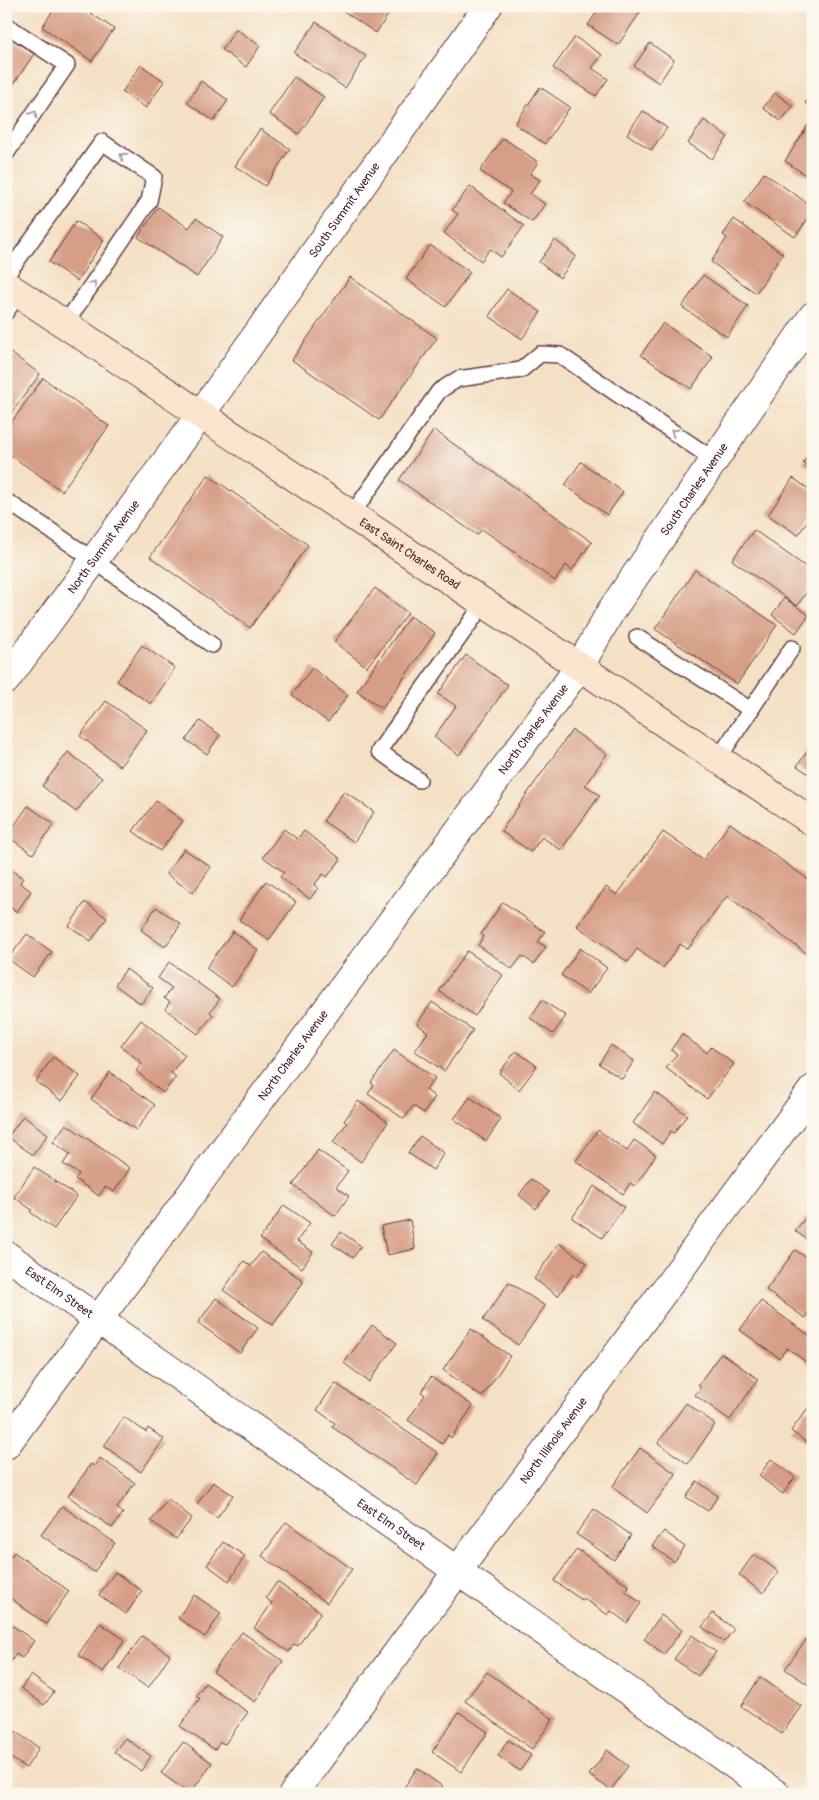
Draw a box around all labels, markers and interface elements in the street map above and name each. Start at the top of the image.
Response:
one-way arrow [28,110,37,119]
one-way arrow [119,153,128,162]
street label: South Summit Avenue [306,160,383,261]
one-way arrow [87,280,96,290]
one-way arrow [670,429,679,439]
street label: South Charles Avenue [657,440,731,539]
street label: North Summit Avenue [64,497,143,597]
street label: East Saint Charles Road [356,515,463,593]
street label: North Charles Avenue [495,681,572,777]
street label: North Charles Avenue [255,1007,331,1104]
street label: East Elm Street [22,1263,96,1321]
street label: North Illinois Avenue [517,1394,590,1487]
street label: East Elm Street [354,1496,428,1554]

